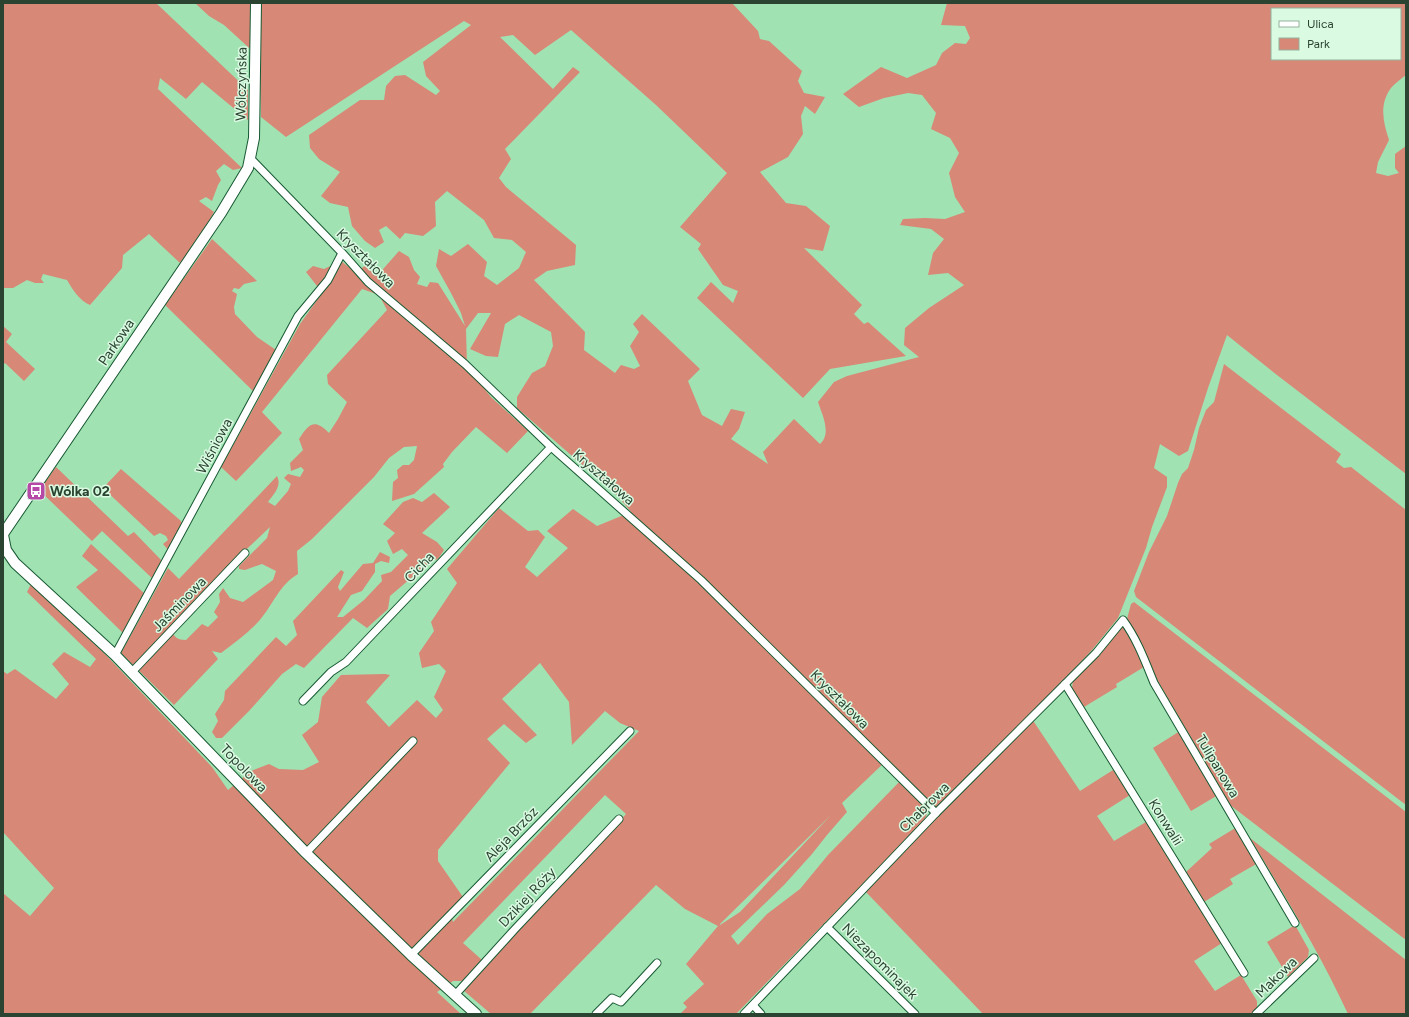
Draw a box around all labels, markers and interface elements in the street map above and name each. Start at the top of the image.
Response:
legend [1271,8,1401,60]
text: Ulica [1307,17,1334,31]
text: Park [1307,37,1330,51]
street label: Wólczyńska [232,47,251,121]
street label: Kryształowa [333,225,399,291]
street label: Parkowa [95,316,138,369]
street label: Wiśniowa [193,416,236,477]
street label: Kryształowa [569,446,638,509]
bus stop icon: Wólka 02 [25,480,47,502]
place label: Wólka 02 [50,483,110,500]
street label: Cicha [401,549,438,586]
street label: Jaśminowa [149,573,210,635]
street label: Kryształowa [807,666,873,732]
street label: Tulipanowa [1192,732,1243,801]
street label: Topolowa [217,741,271,796]
street label: Chabrowa [896,779,953,836]
street label: Konwalii [1145,796,1187,849]
street label: Aleja Brzóz [481,803,542,865]
street label: Dzikiej Róży [495,863,560,931]
street label: Niezapominajek [838,920,921,1003]
street label: Makowa [1252,953,1301,1001]

